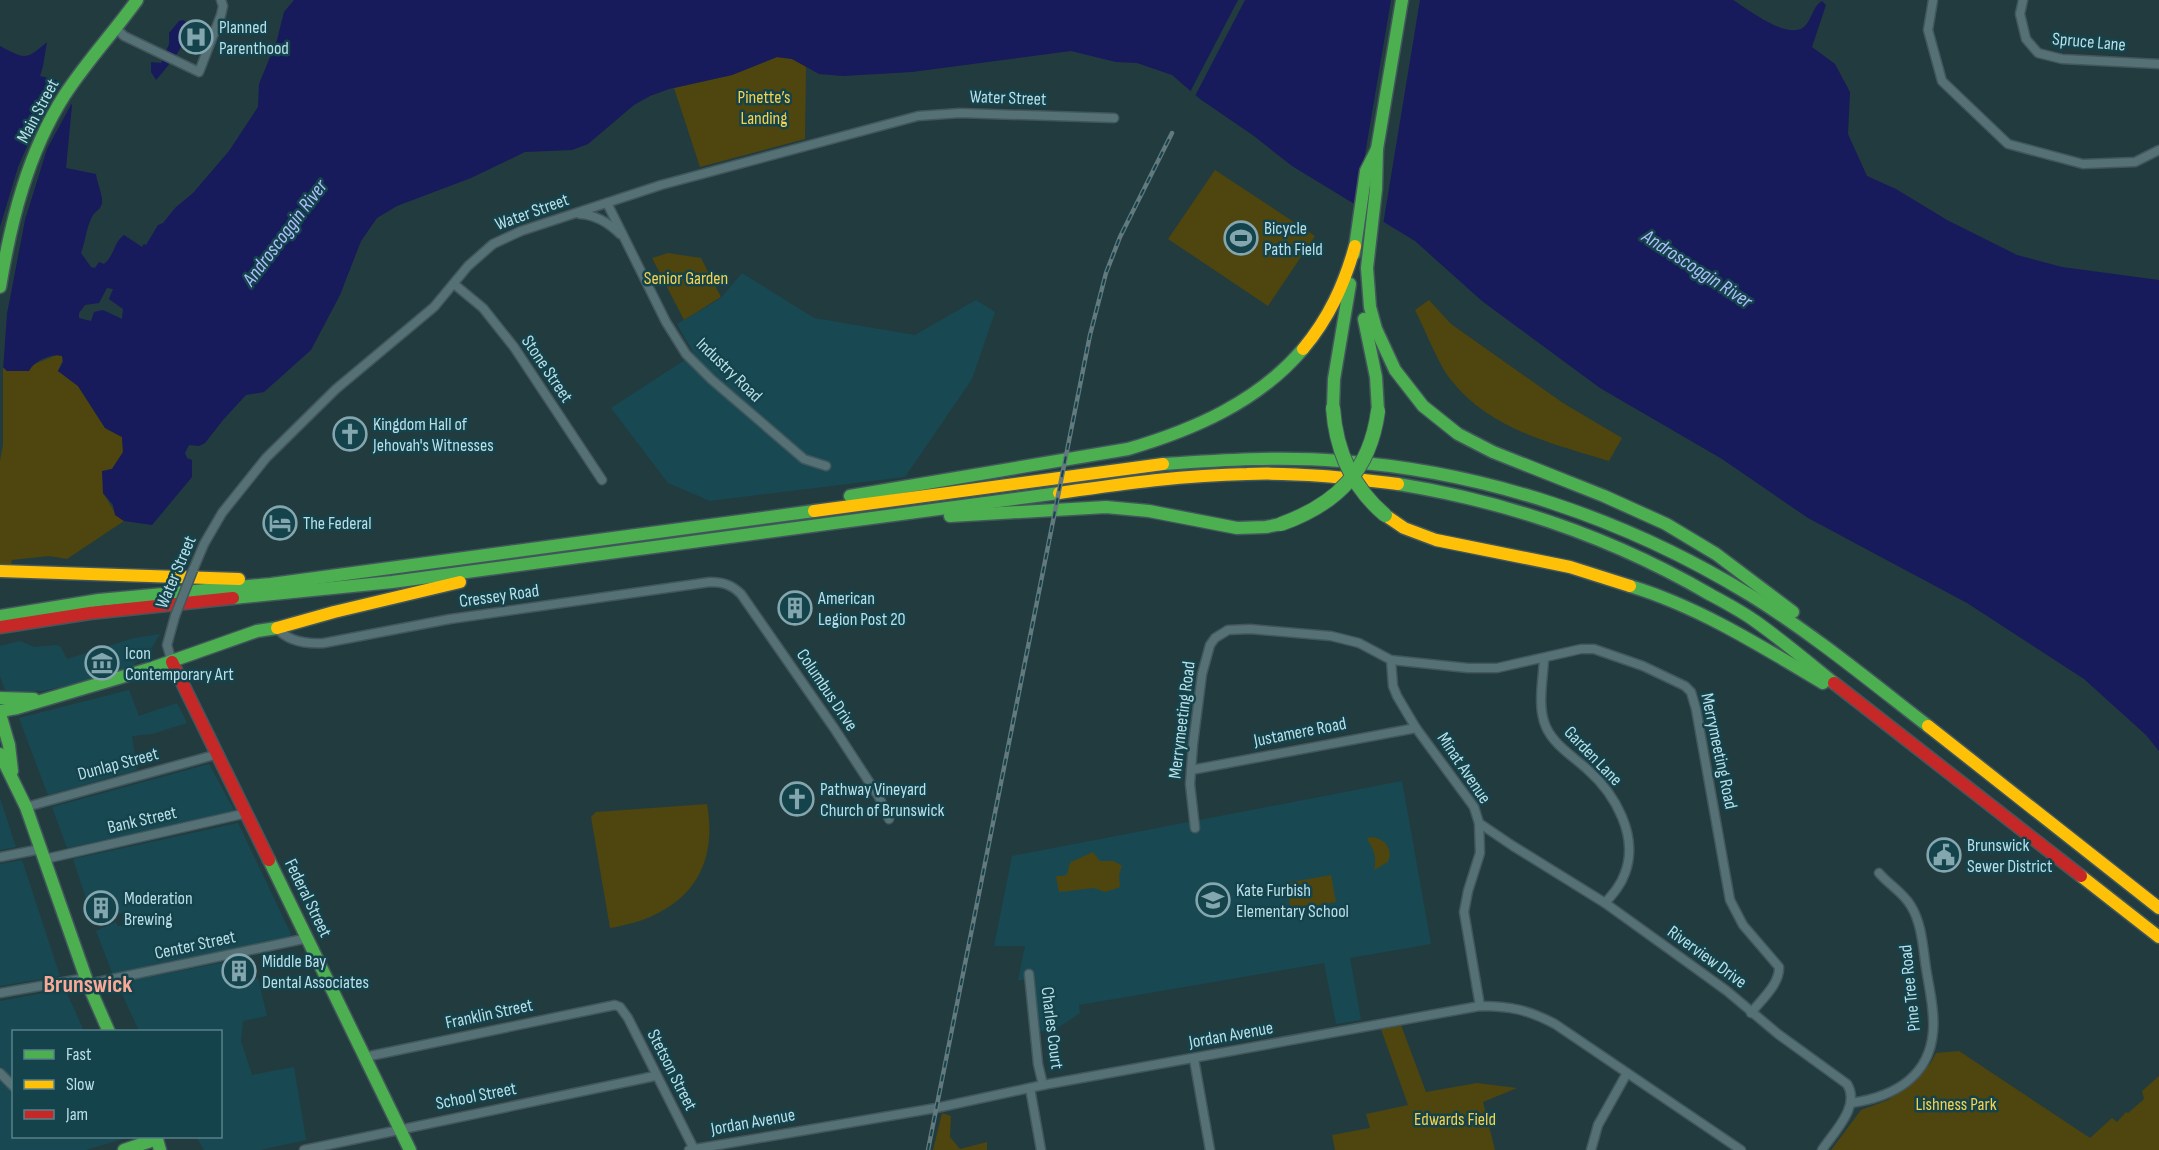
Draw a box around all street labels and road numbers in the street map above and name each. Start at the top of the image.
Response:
street label: Spruce Lane [2051,28,2127,56]
street label: Main Street [12,75,64,147]
street label: Water Street [969,86,1047,110]
street label: Water Street [492,189,572,235]
street label: Stone Street [517,331,577,407]
street label: Industry Road [692,333,766,407]
street label: Water Street [151,532,201,611]
street label: Cressey Road [458,580,540,612]
street label: Columbus Drive [792,645,862,735]
street label: Merrymeeting Road [1164,660,1200,780]
street label: Merrymeeting Road [1696,691,1742,811]
street label: Justamere Road [1251,713,1348,751]
street label: Garden Lane [1560,722,1626,790]
street label: Minat Avenue [1433,729,1495,807]
street label: Dunlap Street [75,743,161,785]
street label: Bank Street [105,802,179,838]
street label: Federal Street [280,855,336,941]
street label: Riverview Drive [1663,921,1751,993]
street label: Center Street [153,926,238,964]
street label: Pine Tree Road [1895,944,1925,1032]
street label: Charles Court [1037,986,1068,1071]
street label: Franklin Street [443,994,535,1034]
street label: Jordan Avenue [1186,1017,1275,1053]
street label: Stetson Street [643,1026,702,1114]
street label: School Street [434,1078,519,1114]
street label: Jordan Avenue [708,1104,797,1140]

